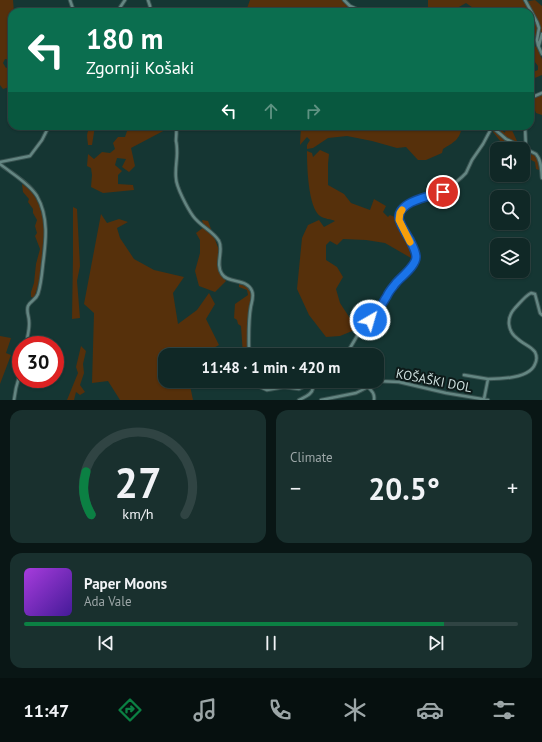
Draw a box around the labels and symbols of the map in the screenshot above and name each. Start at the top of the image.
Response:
pin [426,175,460,209]
position arrow [349,299,391,341]
speed limit sign: 30 [12,336,64,388]
street label: KOŠAŠKI DOL [395,365,474,396]

